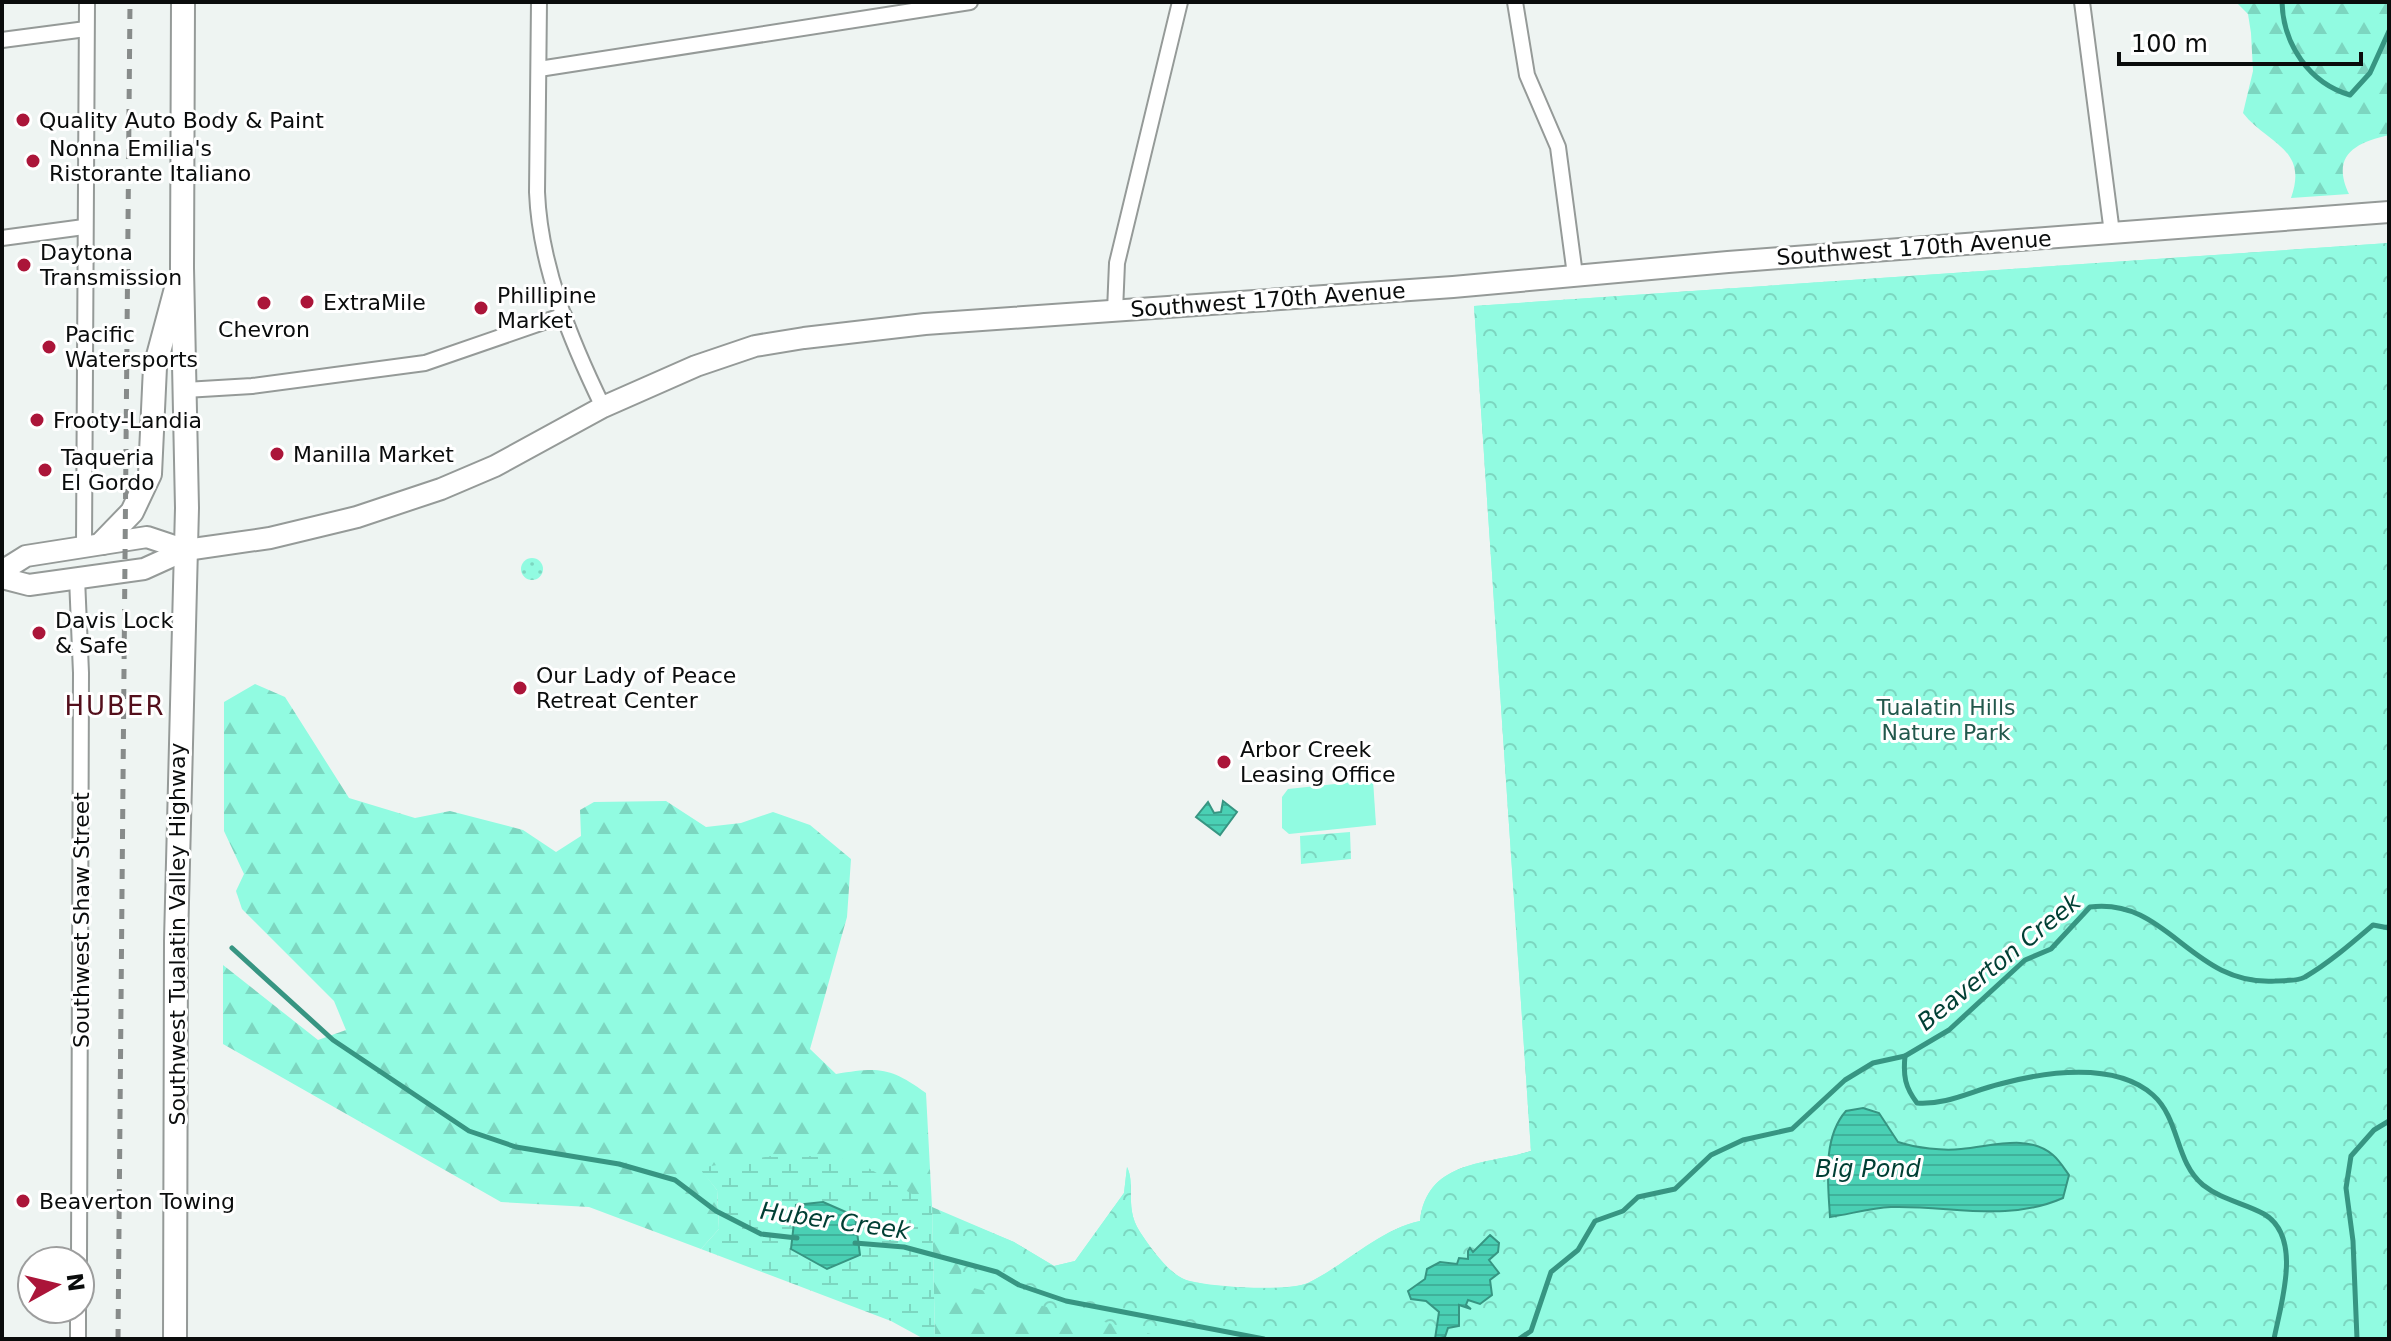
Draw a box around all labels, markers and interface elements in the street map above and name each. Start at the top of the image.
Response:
scale bar [2119,16,2361,66]
text: 100 m [2131,30,2208,58]
place label: Quality Auto Body & Paint [39,108,324,133]
marker: Quality Auto Body & Paint [14,111,32,129]
place label: Nonna Emilia's Ristorante Italiano [49,136,251,186]
marker: Nonna Emilia's Ristorante Italiano [24,152,42,170]
street label: Southwest 170th Avenue [1776,226,2052,270]
place label: Daytona Transmission [39,240,182,290]
marker: Daytona Transmission [15,256,33,274]
street label: Southwest 170th Avenue [1130,278,1406,322]
place label: Phillipine Market [497,283,596,333]
place label: ExtraMile [323,290,426,315]
marker: ExtraMile [298,293,316,311]
marker: Chevron [255,294,273,312]
marker: Phillipine Market [472,299,490,317]
place label: Chevron [218,317,310,342]
place label: Pacific Watersports [65,322,198,372]
marker: Pacific Watersports [40,338,58,356]
place label: Frooty-Landia [53,408,202,433]
marker: Frooty-Landia [28,411,46,429]
place label: Manilla Market [293,442,454,467]
place label: Taqueria El Gordo [60,445,155,495]
marker: Manilla Market [268,445,286,463]
marker: Taqueria El Gordo [36,461,54,479]
place label: Davis Lock & Safe [55,608,173,658]
marker: Davis Lock & Safe [30,624,48,642]
place label: Our Lady of Peace Retreat Center [536,663,736,713]
marker: Our Lady of Peace Retreat Center [511,679,529,697]
district label: HUBER [65,691,165,721]
park label: Tualatin Hills Nature Park [1875,695,2016,745]
place label: Arbor Creek Leasing Office [1240,737,1396,787]
street label: Southwest Tualatin Valley Highway [165,743,190,1126]
marker: Arbor Creek Leasing Office [1215,753,1233,771]
street label: Southwest Shaw Street [69,792,94,1048]
water label: Beaverton Creek [1912,887,2087,1036]
water label: Big Pond [1815,1155,1922,1183]
place label: Beaverton Towing [39,1189,235,1214]
marker: Beaverton Towing [14,1192,32,1210]
water label: Huber Creek [758,1197,913,1246]
north arrow [16,1245,96,1325]
text: N [62,1271,89,1293]

